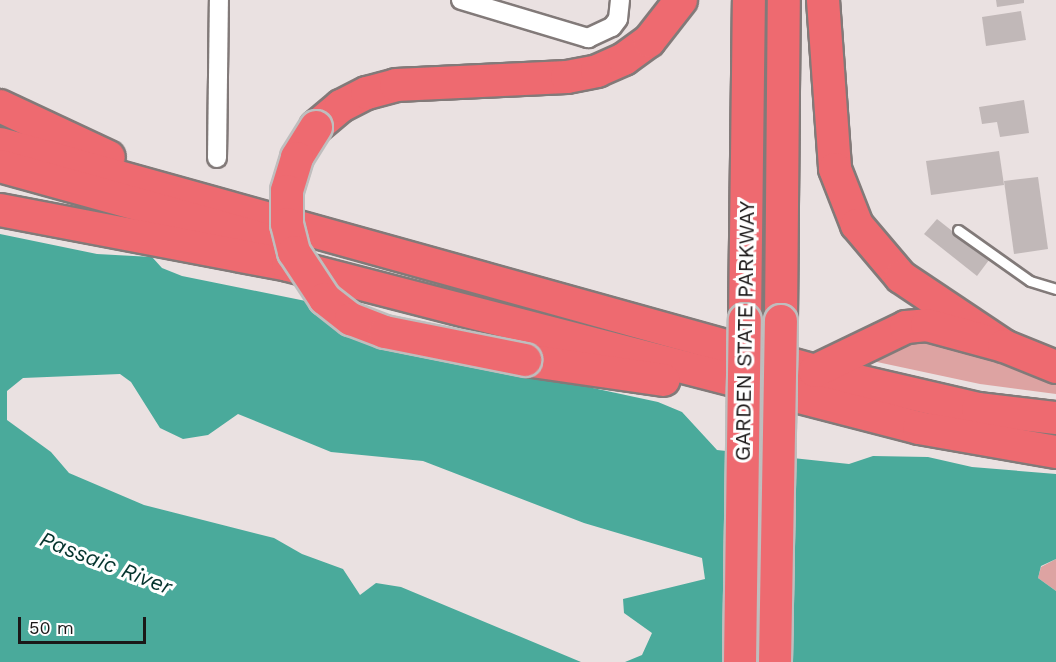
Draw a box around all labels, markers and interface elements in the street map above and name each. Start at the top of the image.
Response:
street label: GARDEN STATE PARKWAY [730,201,760,461]
water label: Passaic River [36,526,176,600]
scale bar [21,605,148,643]
text: 50 m [29,617,74,638]

